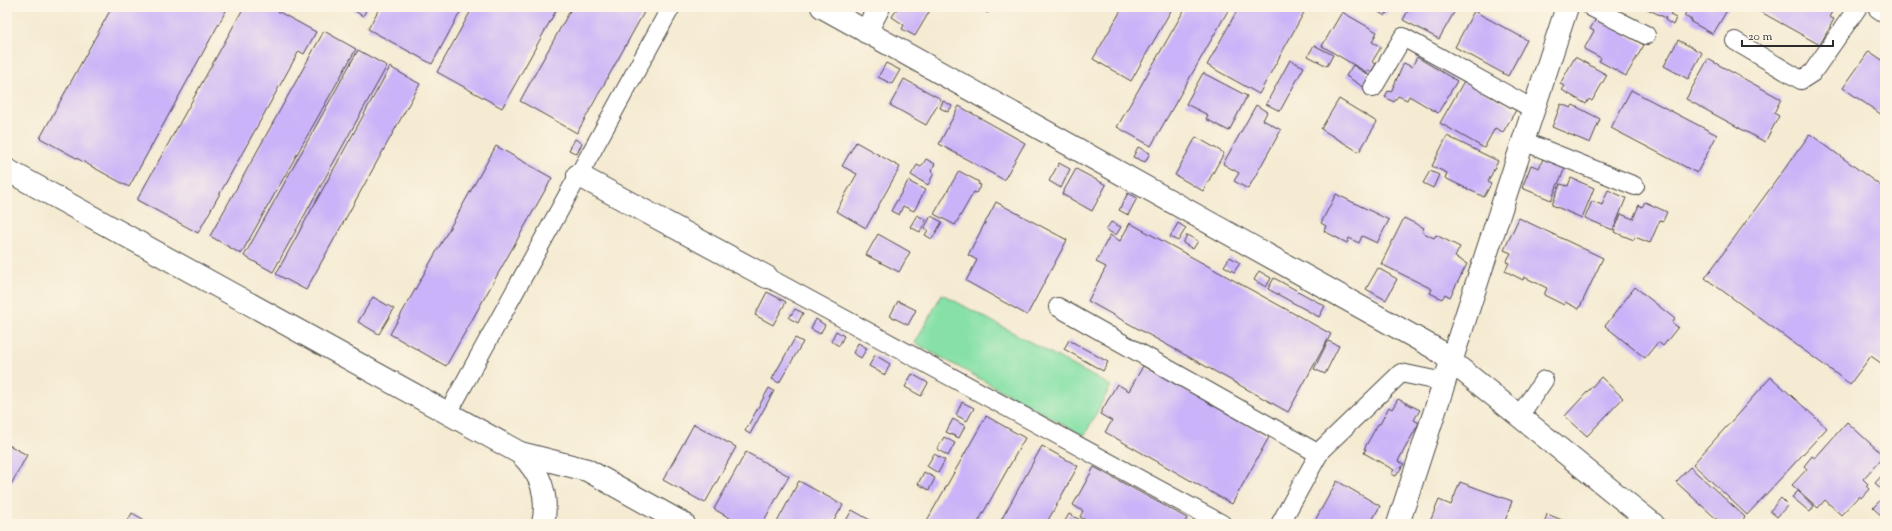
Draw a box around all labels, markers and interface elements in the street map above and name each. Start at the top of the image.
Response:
scale bar [1742,22,1833,48]
text: 20 m [1748,28,1773,46]

